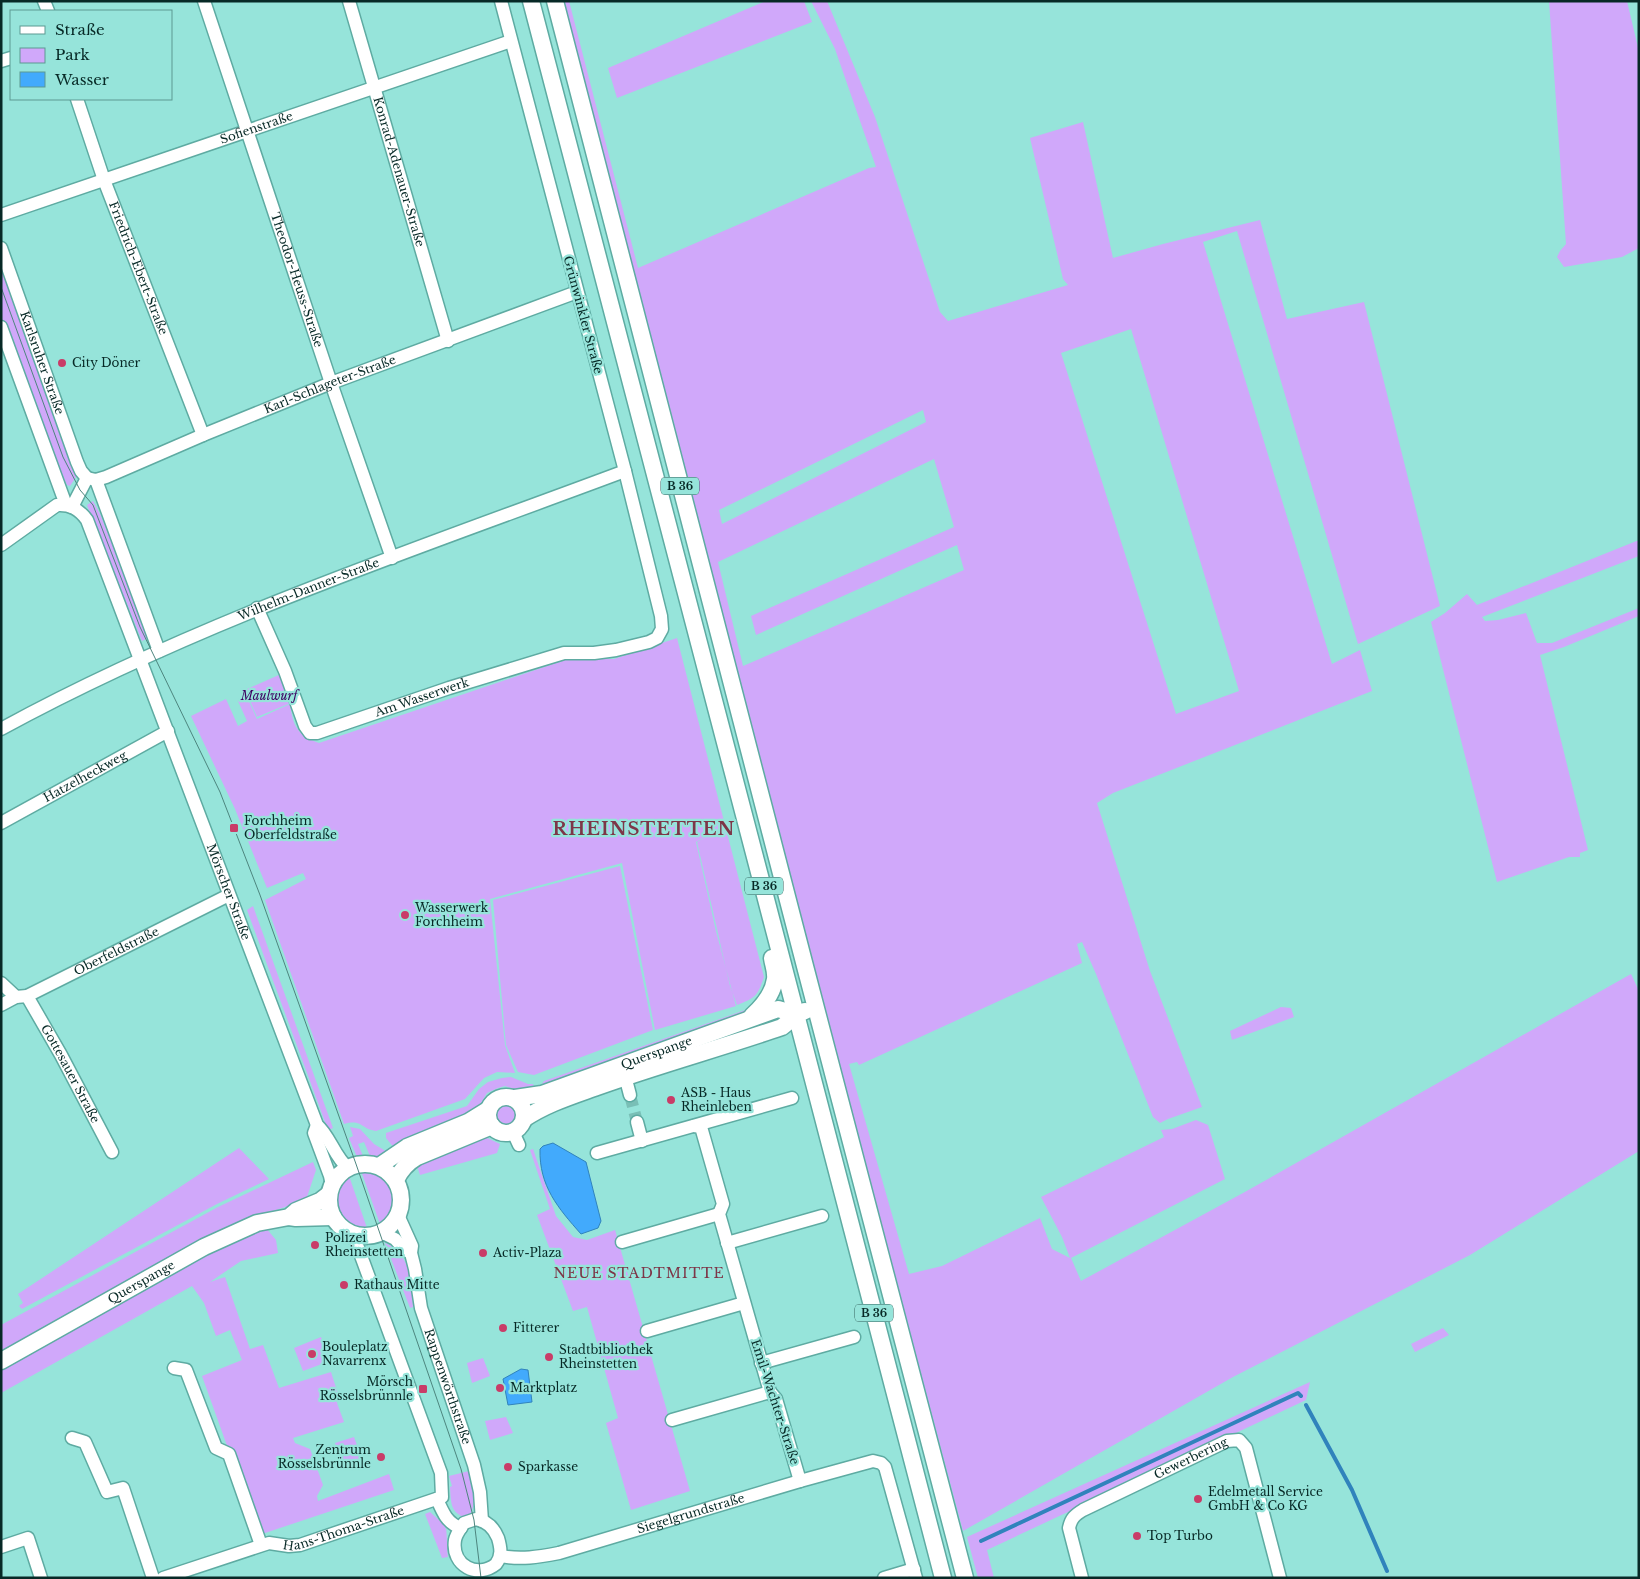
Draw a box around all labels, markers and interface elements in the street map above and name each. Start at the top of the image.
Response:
legend [10,10,172,100]
text: Straße [55,20,105,39]
text: Park [55,45,91,64]
text: Wasser [54,70,110,89]
street label: Konrad-Adenauer-Straße [370,95,428,249]
street label: Sofienstraße [218,108,295,147]
street label: Friedrich-Ebert-Straße [106,199,171,337]
street label: Theodor-Heuss-Straße [268,210,327,349]
street label: Grünwinkler Straße [561,254,606,376]
street label: Karlsruher Straße [17,309,68,417]
street label: Karl-Schlageter-Straße [262,352,398,416]
place label: City Döner [72,355,141,370]
marker: City Döner [56,357,68,369]
road number: B 36 [661,478,699,494]
street label: Wilhelm-Danner-Straße [235,554,381,624]
street label: Am Wasserwerk [372,674,471,720]
park label: Maulwurf [240,688,300,703]
street label: Hatzelheckweg [41,747,130,805]
place label: Forchheim Oberfeldstraße [244,813,337,842]
district label: RHEINSTETTEN [553,818,735,840]
marker: Forchheim Oberfeldstraße [228,822,240,834]
street label: Mörscher Straße [204,841,254,942]
road number: B 36 [745,878,783,894]
place label: Wasserwerk Forchheim [414,900,489,929]
marker: Wasserwerk Forchheim [399,909,411,921]
street label: Oberfeldstraße [71,923,161,978]
street label: Gottesauer Straße [38,1021,103,1126]
street label: Querspange [619,1033,694,1072]
place label: ASB - Haus Rheinleben [680,1085,752,1114]
marker: ASB - Haus Rheinleben [665,1094,677,1106]
place label: Polizei Rheinstetten [325,1230,403,1259]
marker: Polizei Rheinstetten [309,1239,321,1251]
place label: Activ-Plaza [492,1245,562,1260]
marker: Activ-Plaza [477,1247,489,1259]
street label: Querspange [105,1257,177,1307]
district label: NEUE STADTMITTE [553,1264,725,1282]
place label: Rathaus Mitte [354,1277,440,1292]
marker: Rathaus Mitte [338,1279,350,1291]
road number: B 36 [855,1305,893,1322]
place label: Fitterer [513,1320,560,1335]
marker: Fitterer [497,1322,509,1334]
street label: Rappenwörthstraße [422,1327,475,1446]
street label: Emil-Wachter-Straße [748,1337,803,1467]
place label: Bouleplatz Navarrenx [322,1339,388,1368]
place label: Stadtbibliothek Rheinstetten [559,1342,654,1371]
marker: Bouleplatz Navarrenx [306,1348,318,1360]
marker: Stadtbibliothek Rheinstetten [543,1351,555,1363]
place label: Mörsch Rösselsbrünnle [320,1374,413,1403]
place label: Marktplatz [510,1380,578,1395]
marker: Marktplatz [494,1382,506,1394]
marker: Mörsch Rösselsbrünnle [417,1383,429,1395]
street label: Gewerbering [1151,1433,1231,1482]
place label: Zentrum Rösselsbrünnle [278,1442,371,1471]
marker: Zentrum Rösselsbrünnle [375,1451,387,1463]
place label: Sparkasse [518,1459,578,1474]
marker: Sparkasse [502,1461,514,1473]
place label: Edelmetall Service GmbH & Co KG [1208,1484,1323,1513]
street label: Siegelgrundstraße [635,1490,746,1536]
marker: Edelmetall Service GmbH & Co KG [1192,1493,1204,1505]
street label: Hans-Thoma-Straße [282,1502,406,1554]
place label: Top Turbo [1147,1528,1213,1543]
marker: Top Turbo [1131,1530,1143,1542]

